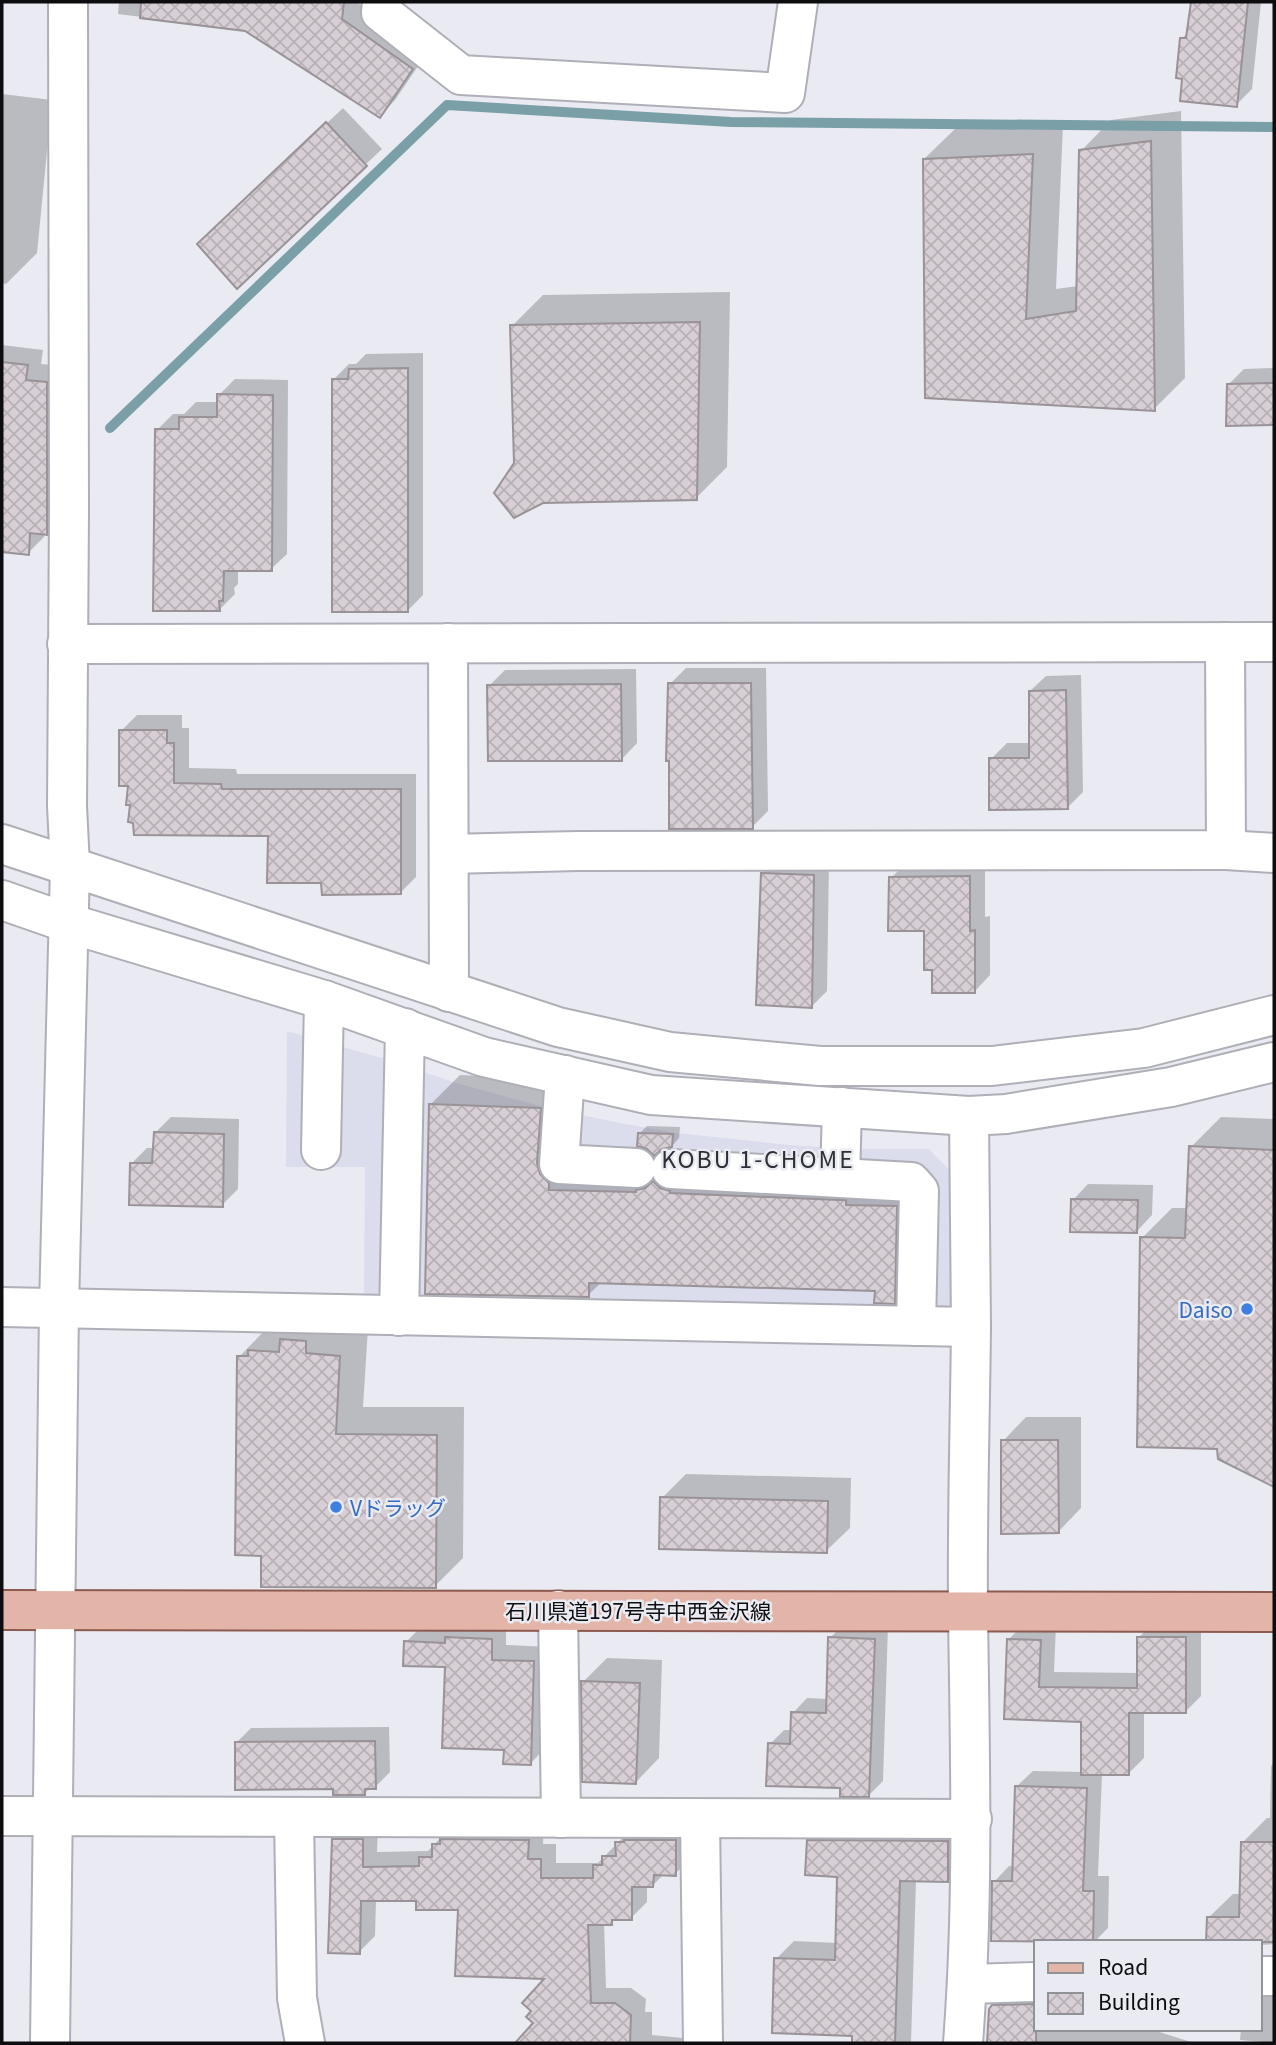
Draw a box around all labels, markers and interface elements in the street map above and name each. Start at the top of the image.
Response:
district label: KOBU 1-CHOME [661,1141,855,1175]
place label: Daiso [1178,1294,1233,1324]
marker: Daiso [1239,1301,1255,1317]
place label: Vドラッグ [350,1492,446,1522]
marker: Vドラッグ [328,1499,344,1515]
street label: 石川県道197号寺中西金沢線 [505,1595,771,1625]
legend [1034,1940,1262,2031]
text: Road [1098,1951,1148,1981]
text: Building [1098,1986,1180,2016]

